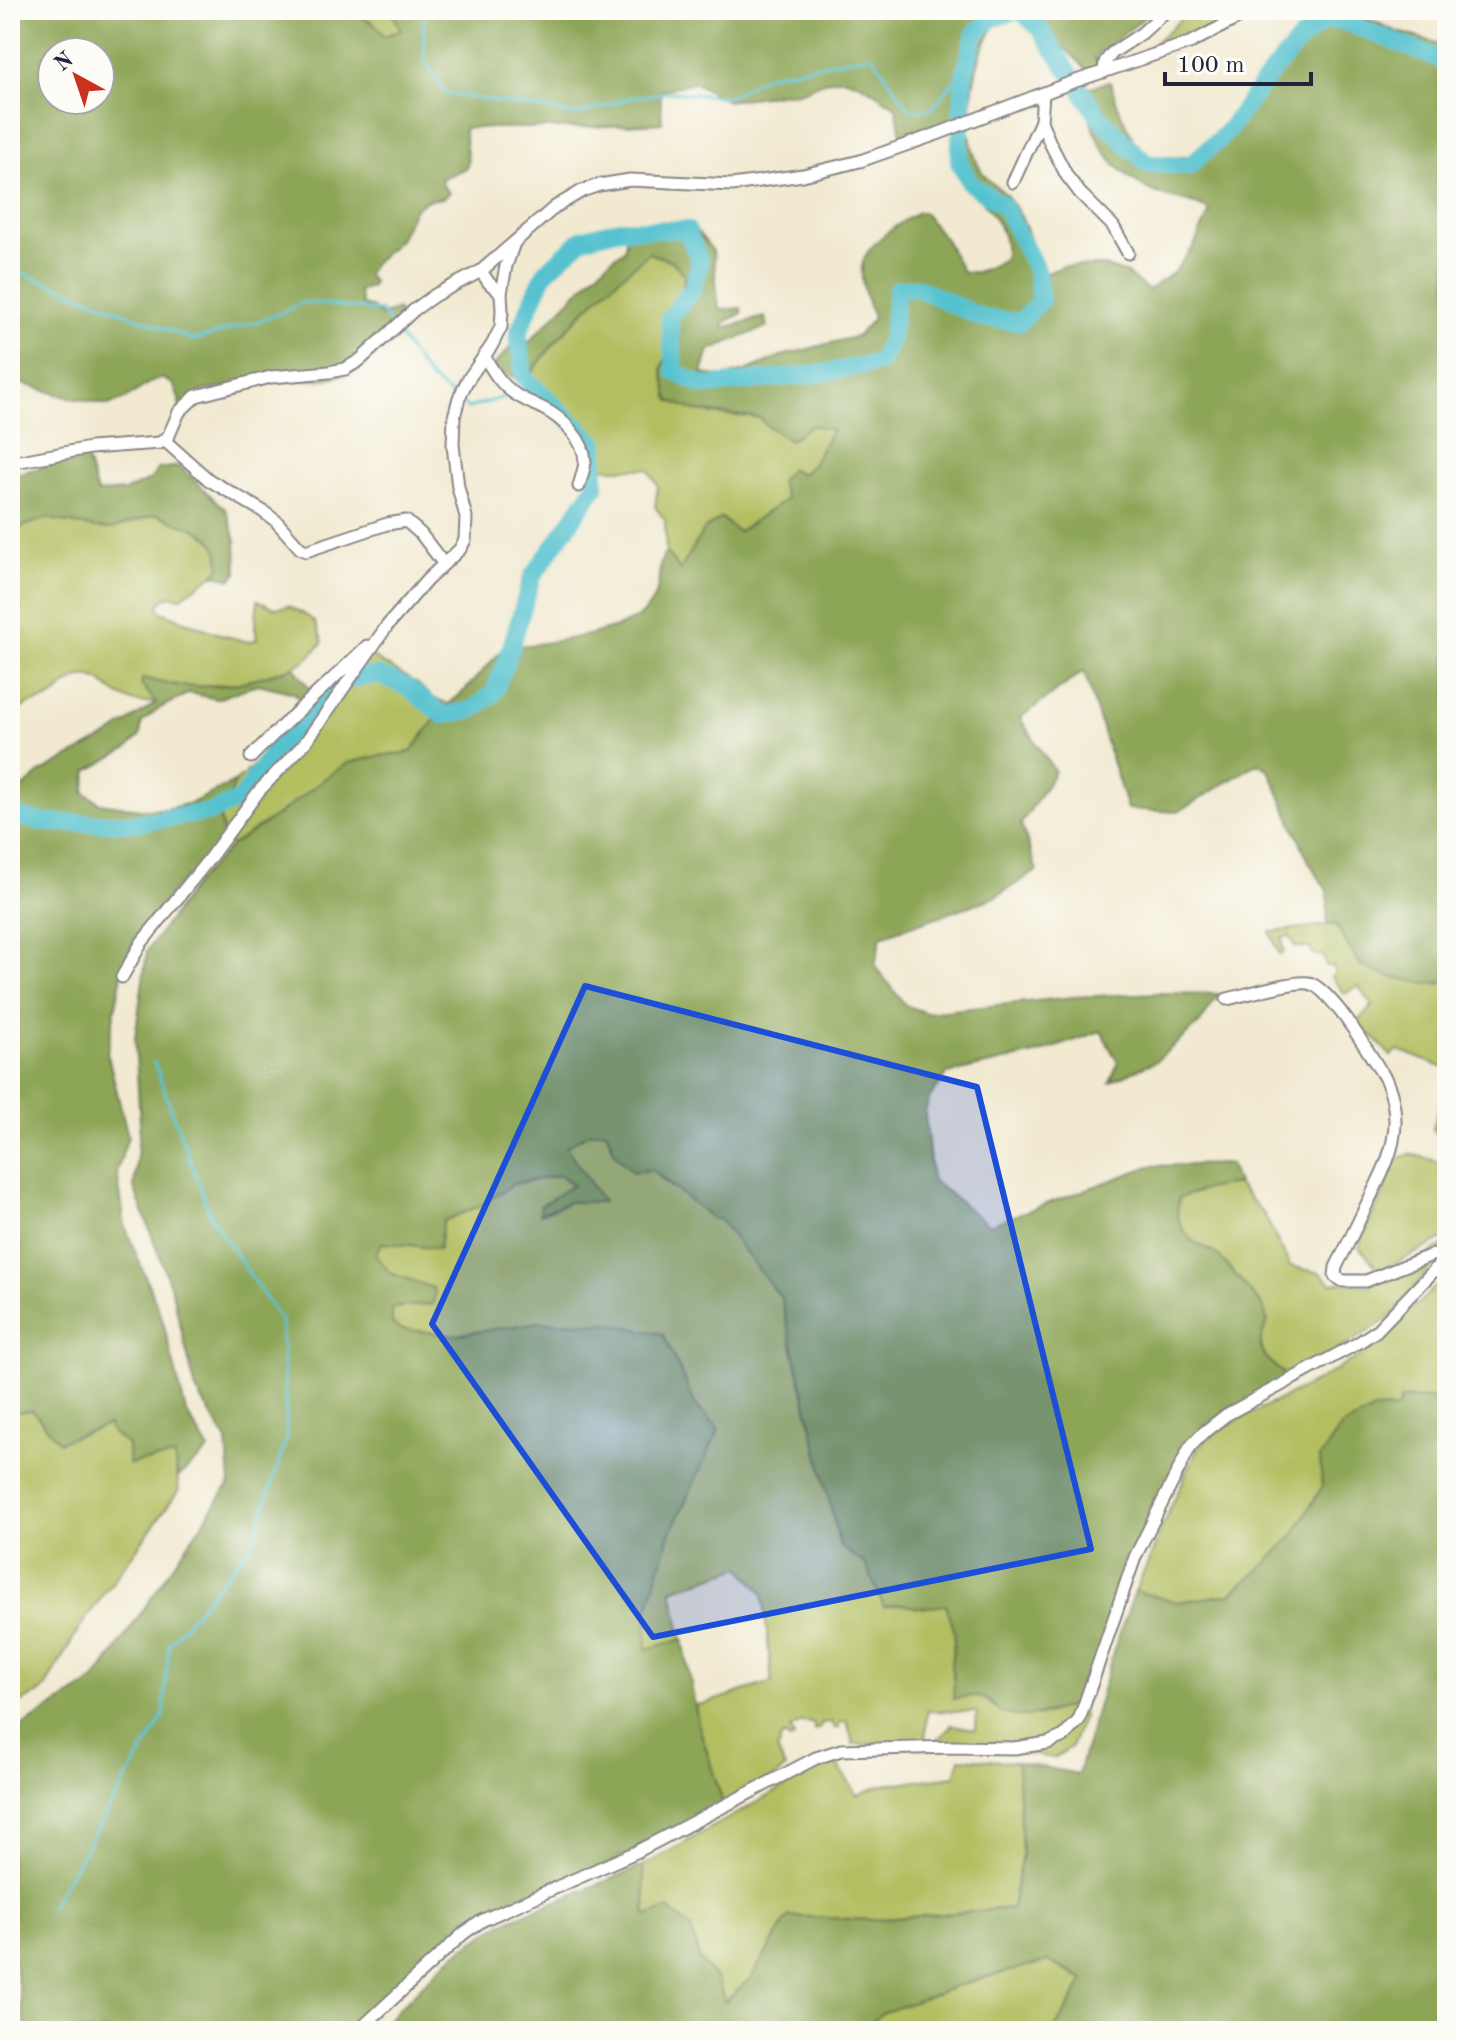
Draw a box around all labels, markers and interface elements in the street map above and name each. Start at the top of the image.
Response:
north arrow [36,36,116,116]
scale bar [1165,36,1311,86]
text: N [51,48,78,76]
text: 100 m [1177,54,1245,78]

